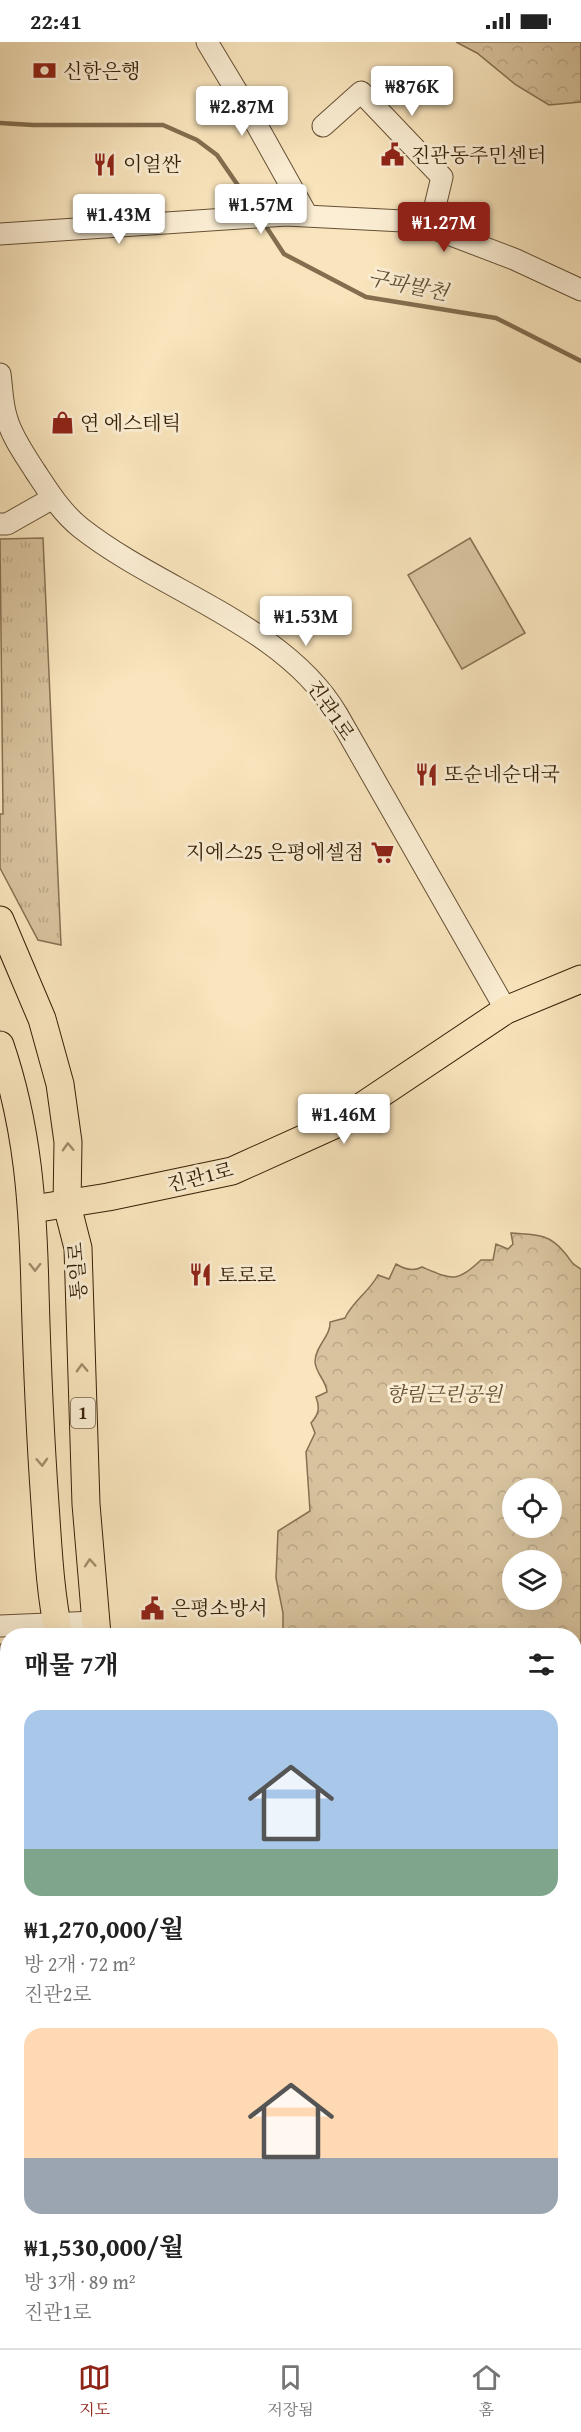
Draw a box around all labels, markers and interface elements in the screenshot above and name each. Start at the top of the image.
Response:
text: 22:41 [30,5,82,37]
place label: 신한은행 [63,56,140,85]
bank icon: 신한은행 [32,58,58,84]
pin: ₩876K [370,66,454,117]
text: ₩876K [385,71,439,100]
pin: ₩2.87M [193,86,291,137]
text: ₩2.87M [210,91,274,120]
place label: 진관동주민센터 [411,140,546,169]
public building icon: 진관동주민센터 [380,142,406,168]
place label: 이얼싼 [123,149,182,178]
restaurant icon: 이얼싼 [92,151,118,177]
pin: ₩1.57M [212,184,310,235]
text: ₩1.57M [229,189,293,218]
pin: ₩1.43M [70,194,168,245]
text: ₩1.43M [87,199,151,228]
pin: ₩1.27M [395,202,493,253]
text: ₩1.27M [412,207,476,236]
water label: 구파발천 [365,261,453,308]
place label: 연 에스테틱 [80,408,181,437]
shop icon: 연 에스테틱 [49,410,75,436]
pin: ₩1.53M [257,596,355,647]
text: ₩1.53M [274,601,338,630]
street label: 진관1로 [300,674,362,746]
place label: 또순네순대국 [444,759,560,788]
restaurant icon: 또순네순대국 [413,761,439,787]
place label: 지에스25 은평에셀점 [186,837,364,866]
supermarket icon: 지에스25 은평에셀점 [369,839,395,865]
pin: ₩1.46M [295,1094,393,1145]
text: ₩1.46M [312,1099,376,1128]
one-way arrow [61,1142,74,1151]
street label: 진관1로 [164,1154,236,1199]
street label: 통일로 [60,1241,93,1301]
place label: 토로로 [218,1260,276,1289]
restaurant icon: 토로로 [187,1262,213,1288]
one-way arrow [29,1263,41,1272]
one-way arrow [75,1364,88,1373]
park label: 향림근린공원 [386,1379,504,1408]
road number: 1 [71,1398,95,1428]
one-way arrow [36,1458,49,1467]
map controls [502,1478,562,1610]
button: locate [502,1478,562,1538]
button: layers [502,1550,562,1610]
one-way arrow [84,1559,97,1568]
place label: 은평소방서 [171,1593,268,1622]
public building icon: 은평소방서 [140,1595,166,1621]
text: 매물 7개 [24,1645,119,1684]
icon: filters [525,1648,558,1681]
icon: home [237,1749,345,1857]
text: ₩1,270,000/월 [24,1909,184,1948]
text: 방 2개 · 72 m² [24,1949,136,1978]
text: 진관2로 [24,1979,92,2008]
icon: home [237,2067,345,2175]
text: ₩1,530,000/월 [24,2227,184,2266]
text: 방 3개 · 89 m² [24,2267,136,2296]
text: 진관1로 [24,2297,92,2326]
tab: 지도 [78,2361,111,2421]
tab: 저장됨 [267,2361,314,2421]
tab: 홈 [470,2361,503,2421]

